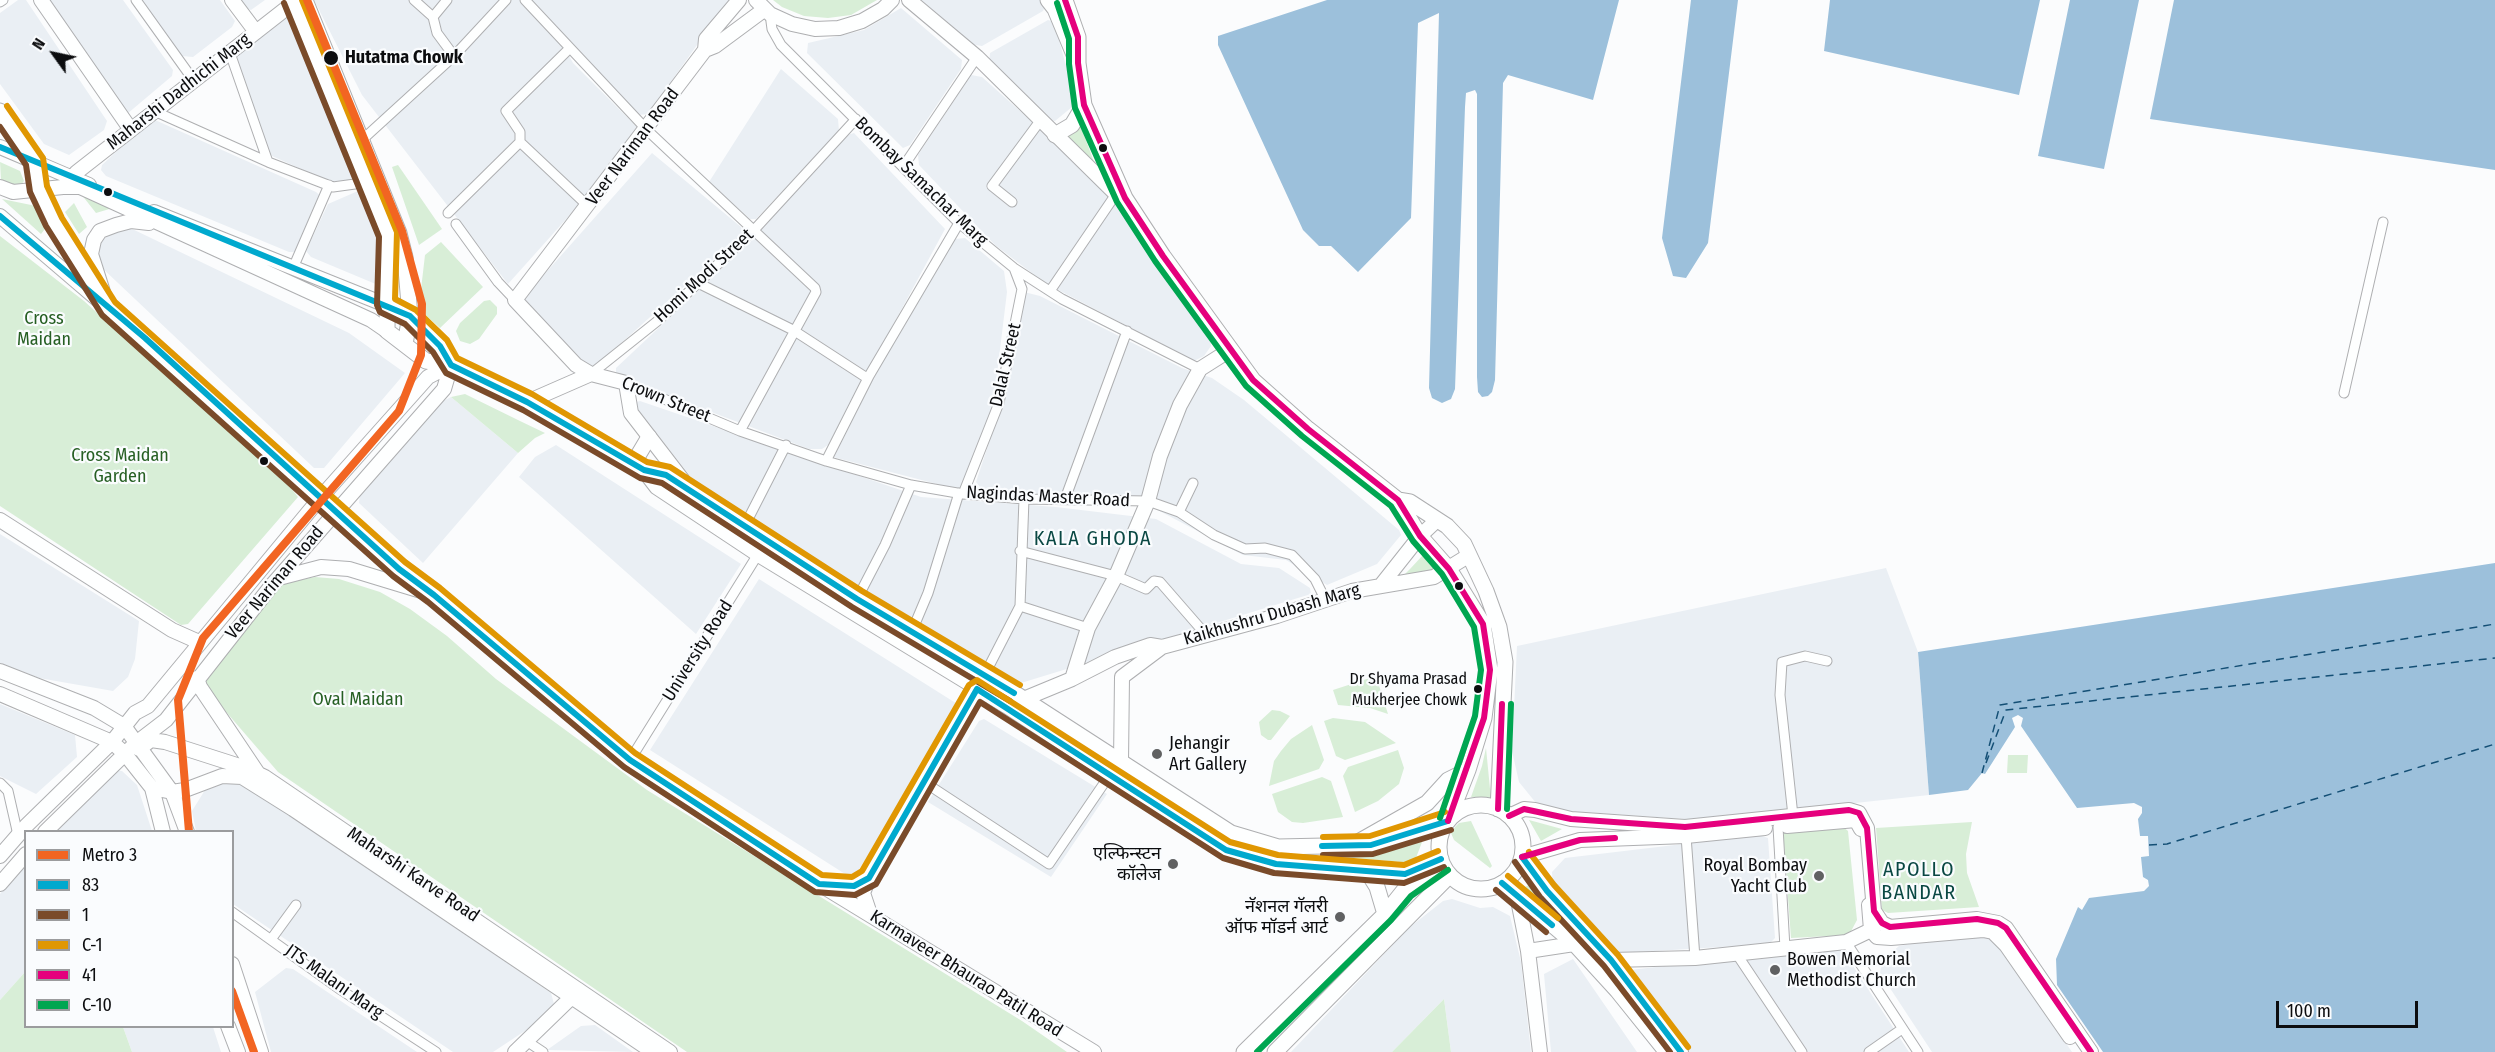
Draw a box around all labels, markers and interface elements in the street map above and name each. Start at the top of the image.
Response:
north arrow [24,24,84,84]
street label: Maharshi Dadhichi Marg [103,29,255,155]
text: N [28,35,49,53]
place label: Hutatma Chowk [345,47,463,69]
marker: Hutatma Chowk [322,49,340,67]
street label: Veer Nariman Road [582,84,684,210]
street label: Bombay Samachar Marg [850,113,992,251]
unlabelled marker [1097,142,1109,154]
unlabelled marker [102,186,114,198]
street label: Homi Modi Street [650,224,758,328]
park label: Cross Maidan [17,308,71,350]
street label: Dalal Street [986,321,1026,409]
street label: Crown Street [618,372,714,428]
park label: Cross Maidan Garden [71,445,169,488]
unlabelled marker [258,455,270,467]
street label: Nagindas Master Road [966,482,1130,512]
street label: Veer Nariman Road [221,522,329,644]
district label: KALA GHODA [1034,527,1152,551]
street label: Kaikhushru Dubash Marg [1181,579,1363,651]
unlabelled marker [1453,580,1465,592]
street label: University Road [658,596,738,706]
place label: Dr Shyama Prasad Mukherjee Chowk [1349,670,1467,708]
marker: Dr Shyama Prasad Mukherjee Chowk [1472,683,1484,695]
park label: Oval Maidan [313,689,403,711]
place label: Jehangir Art Gallery [1169,733,1246,776]
marker: Jehangir Art Gallery [1150,747,1164,761]
street label: Maharshi Karve Road [343,823,483,927]
legend [24,830,234,1028]
place label: एल्फिन्स्टन कॉलेज [1093,843,1161,886]
text: Metro 3 [82,844,137,866]
place label: Royal Bombay Yacht Club [1704,855,1807,898]
marker: एल्फिन्स्टन कॉलेज [1166,857,1180,871]
district label: APOLLO BANDAR [1881,858,1957,905]
marker: Royal Bombay Yacht Club [1812,869,1826,883]
text: 83 [82,874,99,896]
place label: नॅशनल गॅलरी ऑफ मॉडर्न आर्ट [1225,896,1328,938]
text: 1 [82,904,89,926]
street label: Karmaveer Bhaurao Patil Road [866,906,1066,1042]
marker: नॅशनल गॅलरी ऑफ मॉडर्न आर्ट [1333,910,1347,924]
text: C-1 [82,934,102,956]
street label: JTS Malani Marg [281,940,387,1024]
place label: Bowen Memorial Methodist Church [1787,949,1916,992]
marker: Bowen Memorial Methodist Church [1768,963,1782,977]
text: 41 [82,964,97,986]
scale bar [2279,989,2422,1027]
text: C-10 [82,994,112,1016]
text: 100 m [2287,1000,2331,1022]

